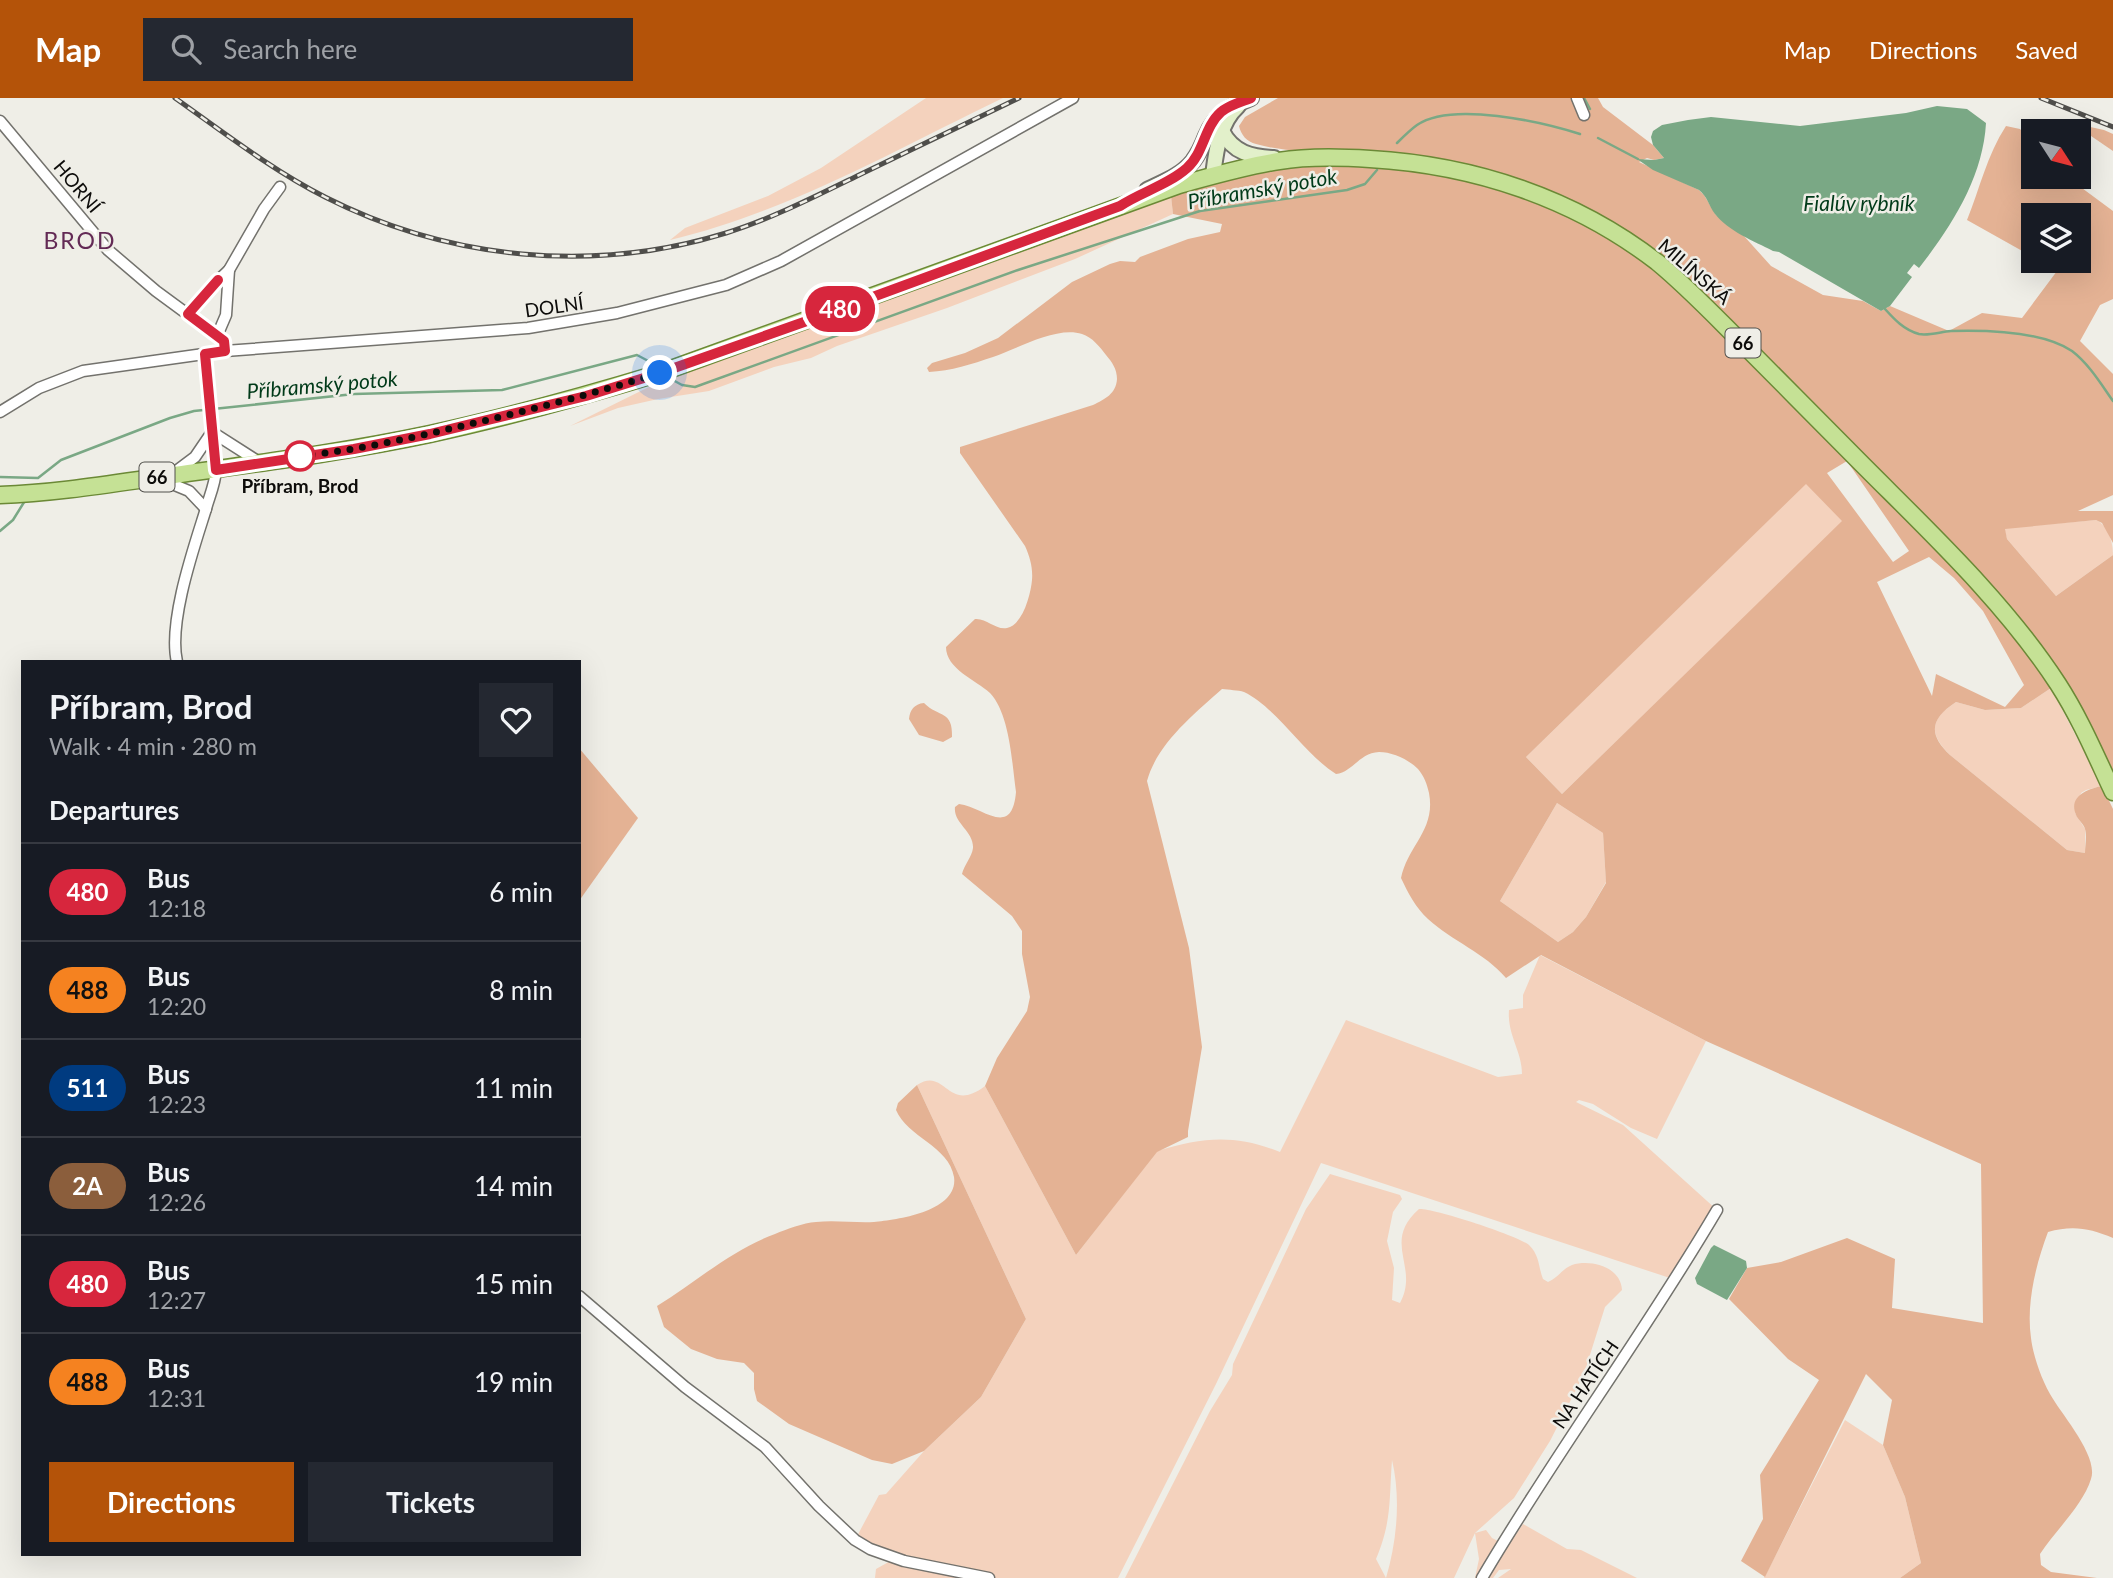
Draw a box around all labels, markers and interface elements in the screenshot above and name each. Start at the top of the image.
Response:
search box [143,18,633,81]
text: Map [35,29,101,69]
icon: search [167,30,205,68]
text: Search here [223,33,357,65]
text: Map [1784,35,1831,64]
text: Directions [1869,35,1977,64]
text: Saved [2015,35,2078,64]
north arrow [2021,119,2091,189]
map controls [2021,119,2091,273]
street label: HORNÍ [49,155,108,218]
water label: Příbramský potok [1185,162,1340,213]
water label: Fialúv rybník [1803,190,1916,215]
button: layers [2021,203,2091,273]
district label: BROD [43,226,117,254]
street label: MILÍNSKÁ [1654,233,1736,309]
line badge: 480 [800,286,880,332]
street label: DOLNÍ [523,290,587,322]
text: 480 [819,294,861,323]
road number: 66 [1726,328,1760,358]
your location [642,355,677,390]
water label: Příbramský potok [245,365,400,403]
marker: Příbram, Brod [285,441,315,471]
road number: 66 [140,463,174,492]
place label: Příbram, Brod [241,474,359,497]
button: heart [479,683,553,757]
text: Příbram, Brod [49,686,253,726]
text: Walk · 4 min · 280 m [49,732,257,760]
text: Departures [49,794,179,826]
text: Bus [147,862,190,894]
text: 6 min [489,876,553,908]
text: 480 [67,877,108,906]
text: 12:18 [147,894,206,922]
text: Bus [147,960,190,992]
text: 8 min [489,974,553,1006]
text: 488 [67,975,108,1004]
text: 12:20 [147,992,206,1020]
text: Bus [147,1058,190,1090]
text: 11 min [474,1072,553,1104]
text: 511 [67,1073,108,1102]
text: 12:23 [147,1090,206,1118]
text: Bus [147,1156,190,1188]
text: 14 min [474,1170,553,1202]
text: 2A [72,1171,103,1200]
text: 12:26 [147,1188,206,1216]
text: Bus [147,1254,190,1286]
text: 15 min [474,1268,553,1300]
text: 480 [67,1269,108,1298]
text: 12:27 [147,1286,206,1314]
street label: NA HATÍCH [1547,1336,1623,1432]
text: Bus [147,1352,190,1384]
text: 19 min [474,1366,553,1398]
text: 488 [67,1367,108,1396]
text: 12:31 [147,1384,206,1412]
button: Directions [49,1462,294,1542]
button: Tickets [308,1462,553,1542]

